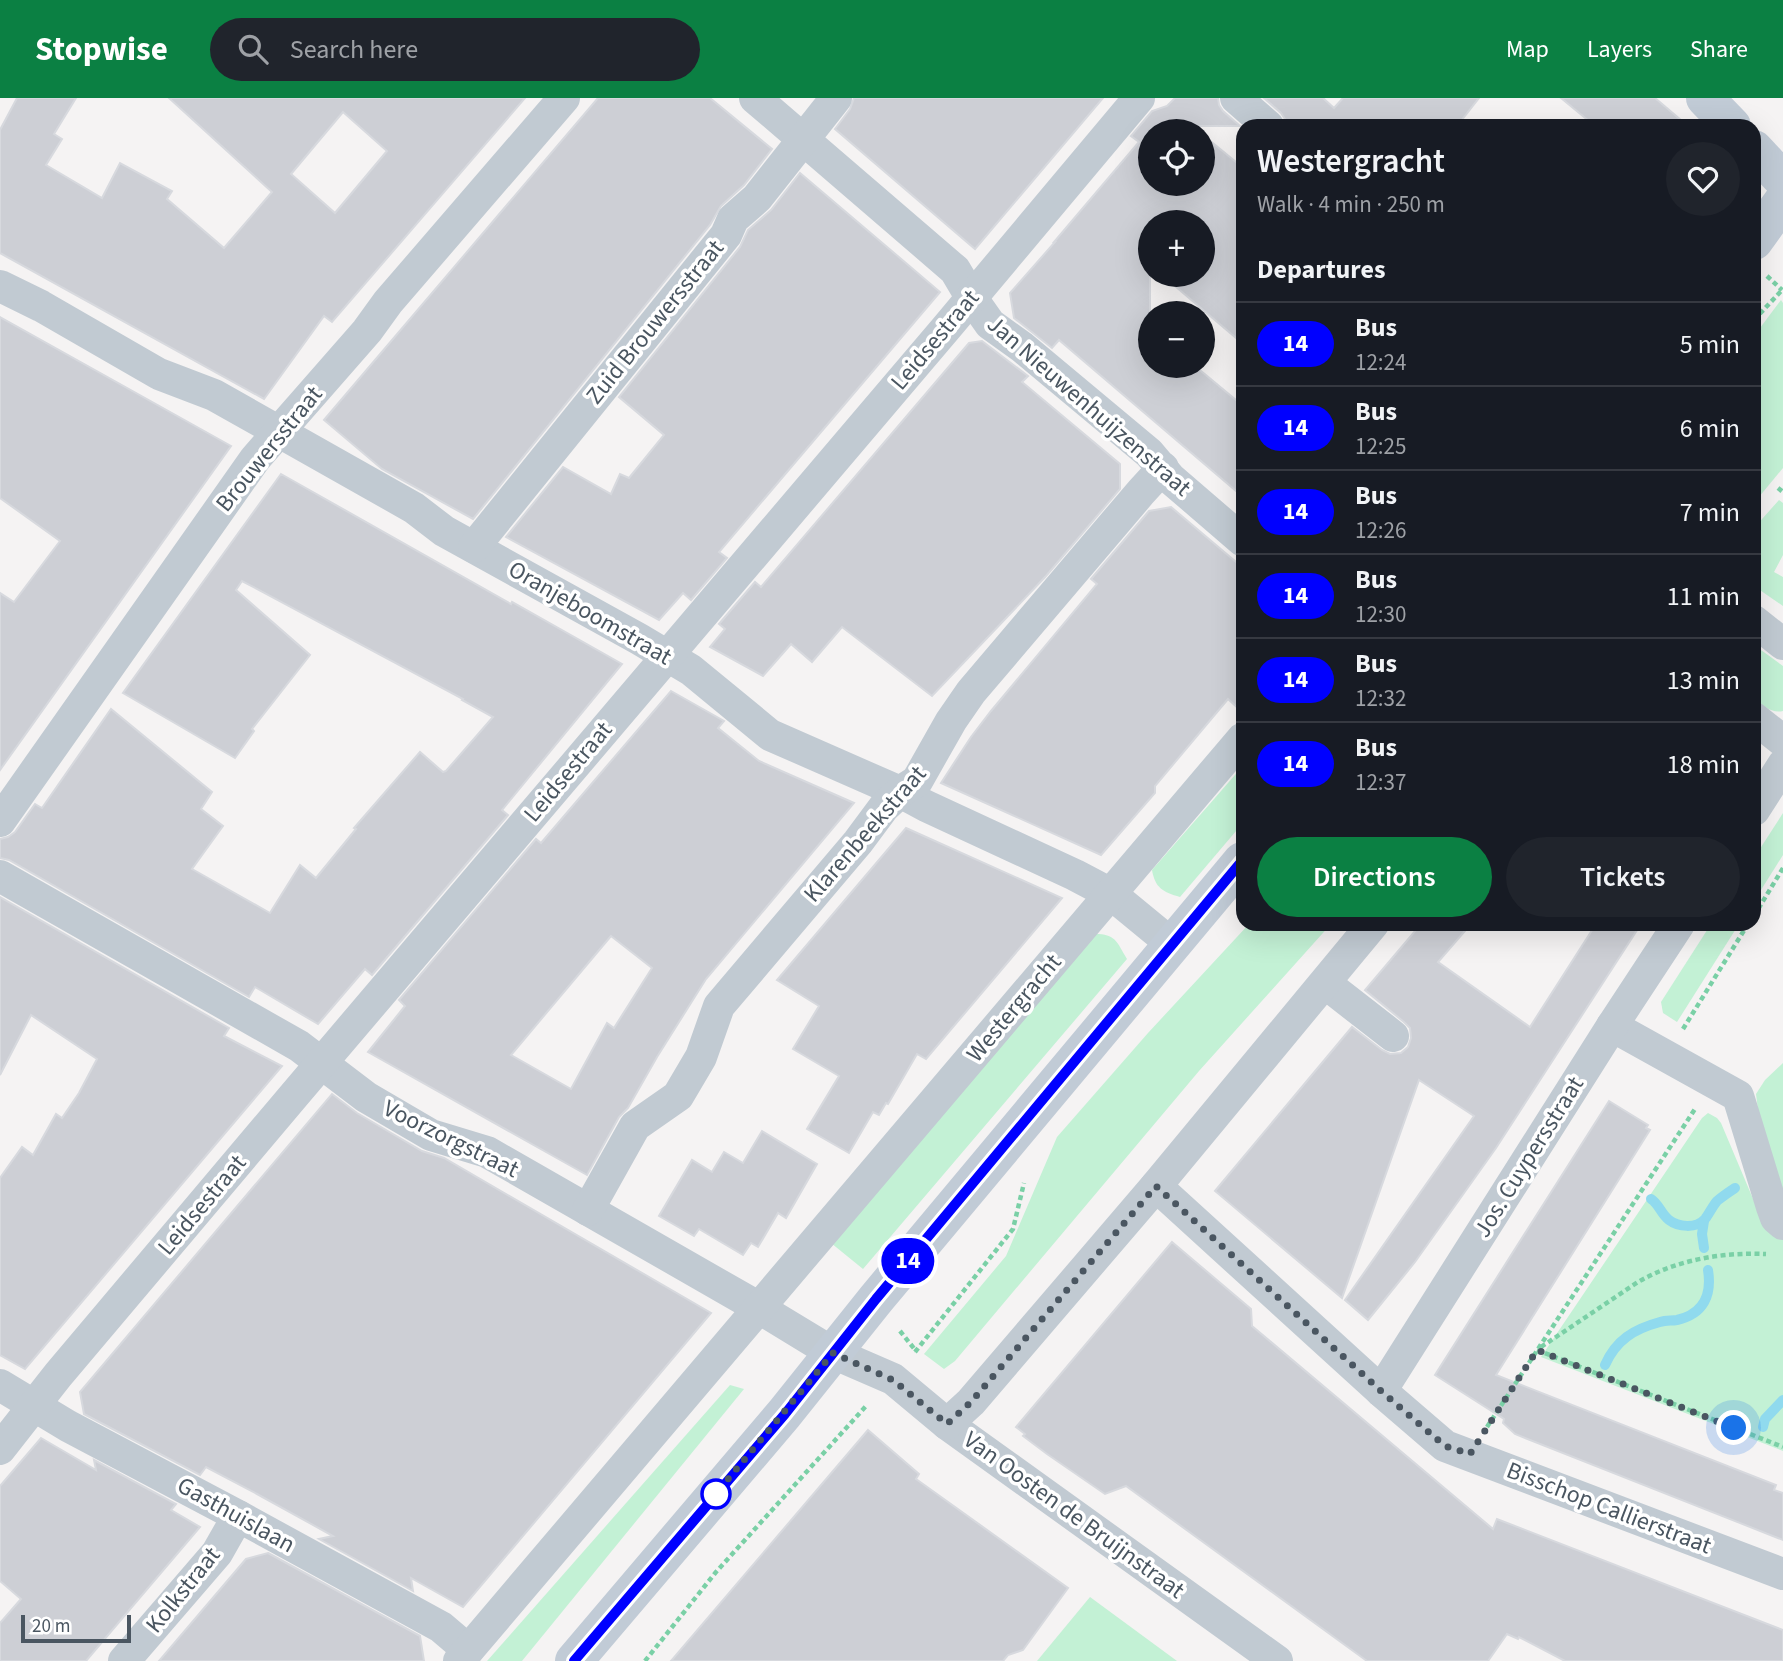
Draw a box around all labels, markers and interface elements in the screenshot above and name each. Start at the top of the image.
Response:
search box [210,18,700,81]
text: Stopwise [35,26,168,73]
icon: search [234,30,272,68]
text: Search here [290,31,418,68]
text: Map [1506,32,1549,67]
text: Layers [1587,32,1652,67]
text: Share [1690,32,1748,67]
map controls [1138,119,1215,378]
button: locate [1138,119,1215,196]
text: Westergracht [1257,138,1445,185]
button: heart [1666,142,1740,216]
text: Walk · 4 min · 250 m [1257,188,1445,221]
button: + [1138,210,1215,287]
street label: Zuid Brouwersstraat [578,232,732,412]
text: Departures [1257,251,1385,288]
street label: Leidsestraat [882,282,988,398]
button: − [1138,301,1215,378]
street label: Jan Nieuwenhuijzenstraat [979,307,1199,505]
text: Bus [1355,309,1397,346]
text: 14 [1283,326,1308,361]
text: 5 min [1680,326,1740,363]
text: 12:24 [1355,346,1406,379]
street label: Brouwersstraat [207,379,331,519]
text: Bus [1355,393,1397,430]
text: 14 [1283,410,1308,445]
text: 6 min [1680,410,1740,447]
text: 12:25 [1355,430,1406,463]
text: Bus [1355,477,1397,514]
text: 14 [1283,494,1308,529]
text: 7 min [1680,494,1740,531]
text: 12:26 [1355,514,1406,547]
street label: Oranjeboomstraat [502,552,678,674]
text: Bus [1355,561,1397,598]
text: 14 [1283,578,1308,613]
text: 11 min [1667,578,1740,615]
text: 12:30 [1355,598,1406,631]
text: Bus [1355,645,1397,682]
text: 14 [1283,662,1308,697]
text: 13 min [1667,662,1740,699]
text: 12:32 [1355,682,1406,715]
street label: Leidsestraat [515,714,621,830]
text: Bus [1355,729,1397,766]
text: 14 [1283,746,1308,781]
text: 18 min [1667,746,1740,783]
street label: Klarenbeekstraat [795,758,935,910]
text: 12:37 [1355,766,1406,799]
button: Directions [1257,837,1492,917]
button: Tickets [1506,837,1740,917]
street label: Westergracht [958,946,1070,1070]
street label: Jos. Cuypersstraat [1465,1070,1593,1244]
street label: Voorzorgstraat [377,1091,525,1187]
street label: Leidsestraat [149,1147,255,1263]
line badge: 14 [876,1238,940,1284]
text: 14 [895,1243,921,1278]
your location [1716,1410,1751,1445]
street label: Van Oosten de Bruijnstraat [956,1423,1192,1607]
street label: Bisschop Callierstraat [1502,1453,1716,1563]
street label: Gasthuislaan [171,1468,301,1562]
unlabelled marker [701,1479,731,1509]
street label: Kolkstraat [137,1539,229,1641]
scale bar [21,1612,131,1644]
text: 20 m [32,1613,70,1640]

